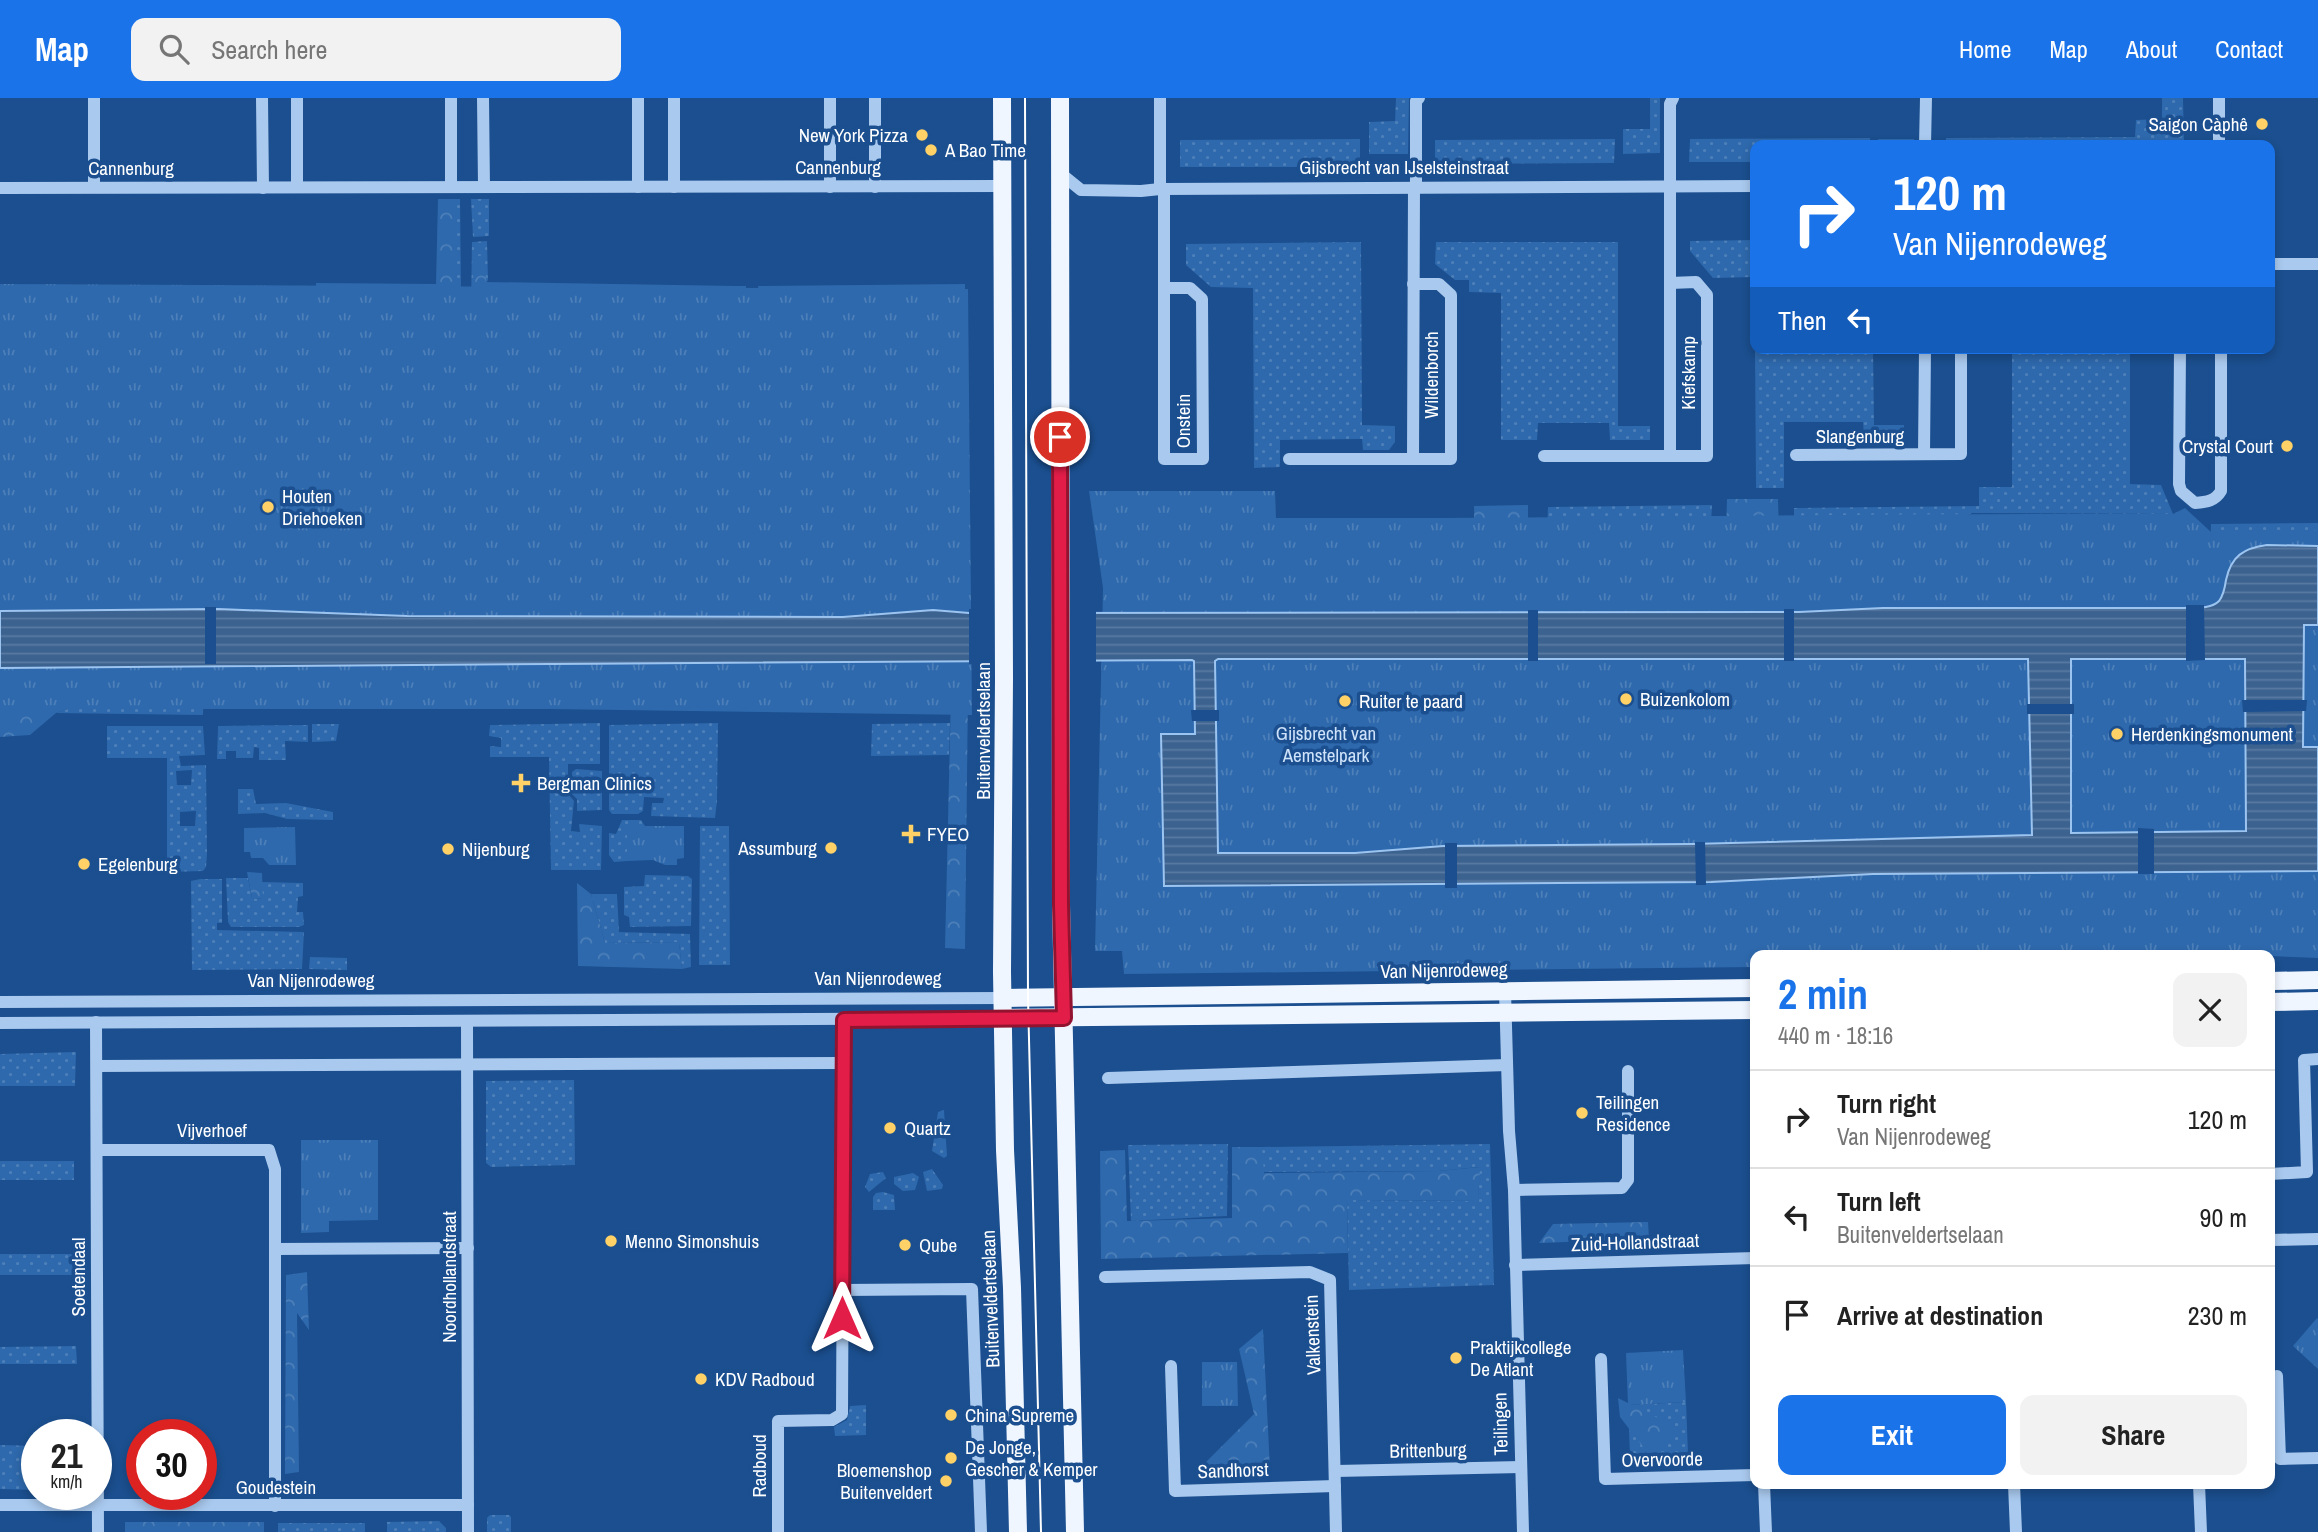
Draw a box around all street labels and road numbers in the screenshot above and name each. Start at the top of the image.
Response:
street label: Cannenburg [795,154,881,180]
street label: Gijsbrecht van IJselsteinstraat [1299,154,1509,180]
street label: Cannenburg [88,155,174,181]
street label: Wildenborch [1418,331,1444,419]
street label: Kiefskamp [1675,336,1701,410]
street label: Onstein [1170,394,1196,448]
street label: Slangenburg [1816,423,1905,449]
street label: Buitenveldertselaan [970,662,996,800]
street label: Van Nijenrodeweg [1380,956,1508,984]
street label: Van Nijenrodeweg [814,965,942,991]
street label: Van Nijenrodeweg [247,967,375,993]
street label: Vijverhoef [177,1117,248,1143]
street label: Noordhollandstraat [436,1211,462,1343]
street label: Zuid-Hollandstraat [1571,1227,1700,1257]
street label: Buitenveldertselaan [975,1230,1005,1368]
street label: Soetendaal [65,1238,91,1316]
street label: Valkenstein [1298,1294,1326,1376]
street label: Teilingen [1486,1392,1514,1456]
street label: Radboud [746,1434,772,1498]
street label: Brittenburg [1389,1436,1467,1464]
street label: Overvoorde [1621,1445,1703,1473]
street label: Sandhorst [1197,1456,1270,1484]
street label: Goudestein [236,1474,316,1500]

